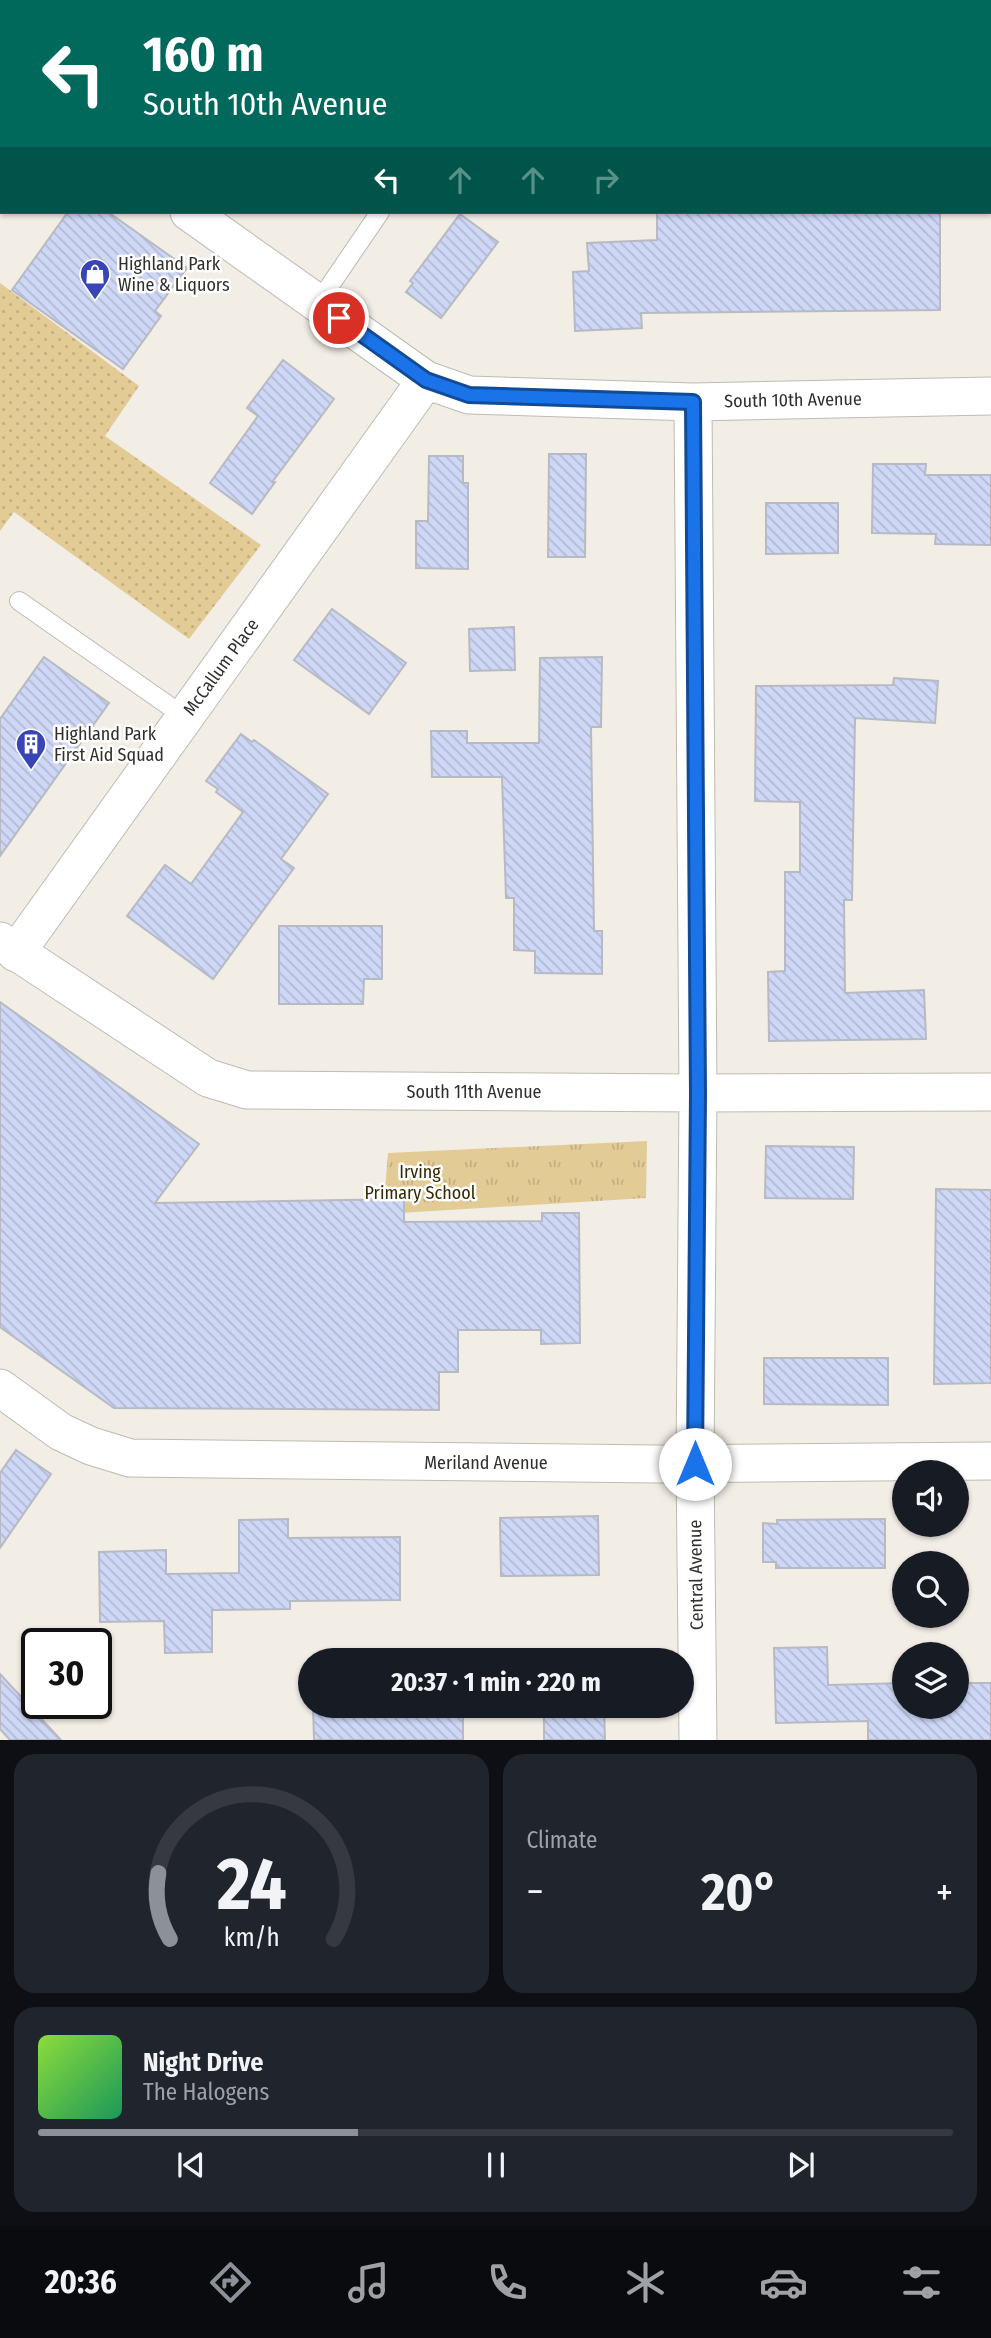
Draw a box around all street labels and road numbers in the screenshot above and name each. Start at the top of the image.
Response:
street label: South 10th Avenue [724,388,862,412]
street label: McCallum Place [179,614,263,720]
street label: South 11th Avenue [407,1081,542,1103]
street label: Meriland Avenue [424,1452,548,1474]
street label: Central Avenue [684,1519,708,1630]

